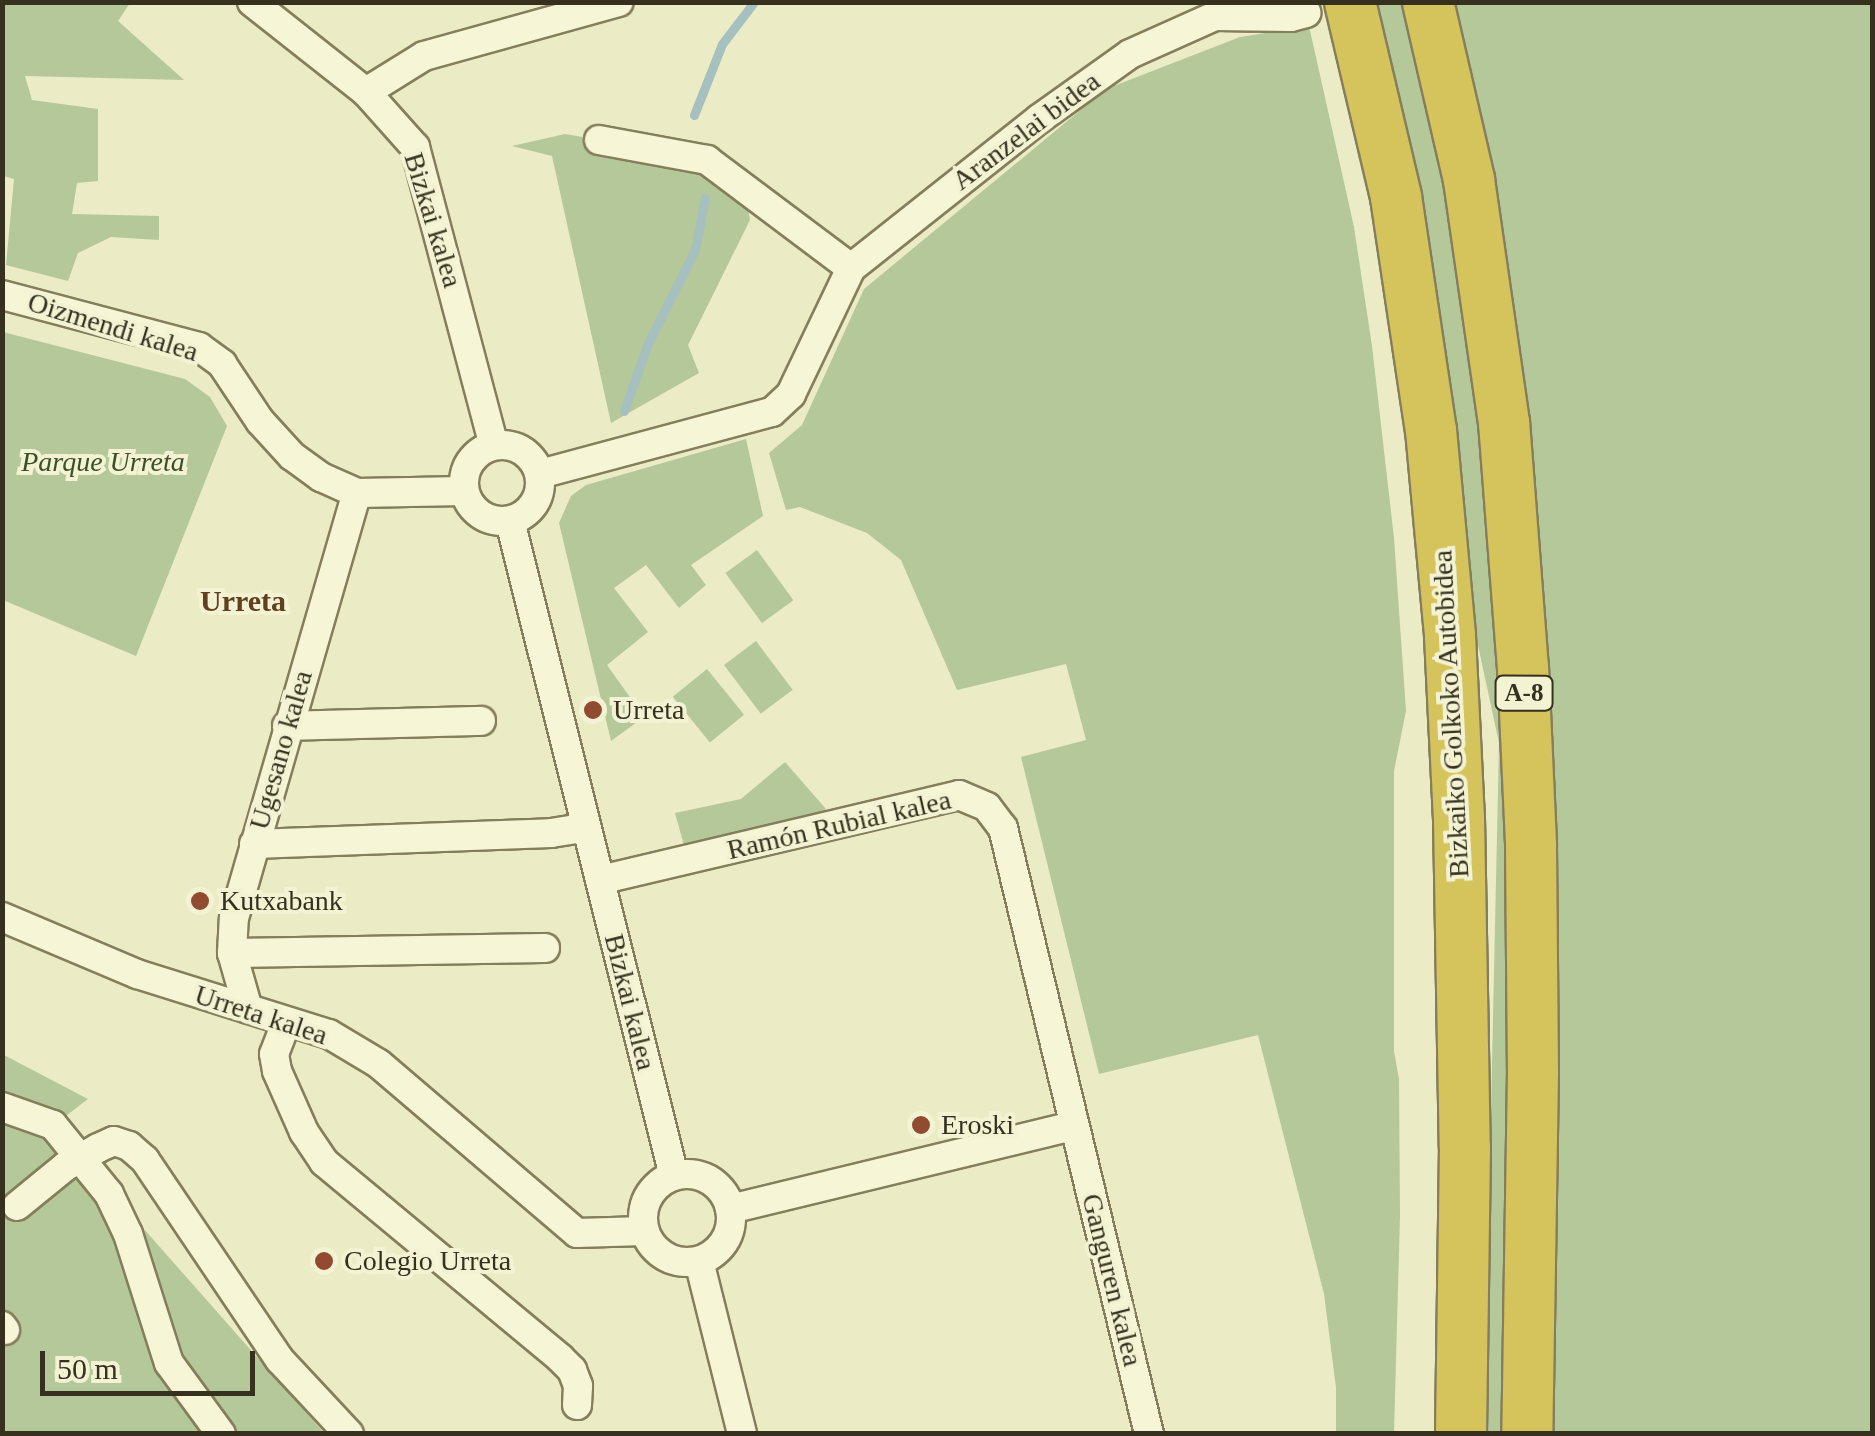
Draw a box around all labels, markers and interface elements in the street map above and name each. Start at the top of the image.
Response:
street label: Aranzelai bidea [945,64,1107,198]
street label: Bizkai kalea [397,149,469,291]
street label: Oizmendi kalea [24,285,202,369]
park label: Parque Urreta [21,445,185,479]
street label: Bizkaiko Golkoko Autobidea [1426,548,1476,880]
district label: Urreta [200,583,286,619]
street label: Ugesano kalea [242,667,320,833]
road number: A-8 [1494,673,1554,713]
place label: Urreta [613,693,685,727]
marker: Urreta [582,699,604,721]
street label: Ramón Rubial kalea [724,783,954,867]
place label: Kutxabank [220,884,343,918]
marker: Kutxabank [189,890,211,912]
street label: Bizkai kalea [597,930,663,1074]
street label: Urreta kalea [190,978,332,1052]
place label: Eroski [941,1108,1014,1142]
marker: Eroski [910,1114,932,1136]
street label: Ganguren kalea [1074,1190,1150,1370]
place label: Colegio Urreta [344,1244,511,1278]
marker: Colegio Urreta [313,1250,335,1272]
scale bar [45,1331,260,1393]
text: 50 m [57,1352,118,1385]

